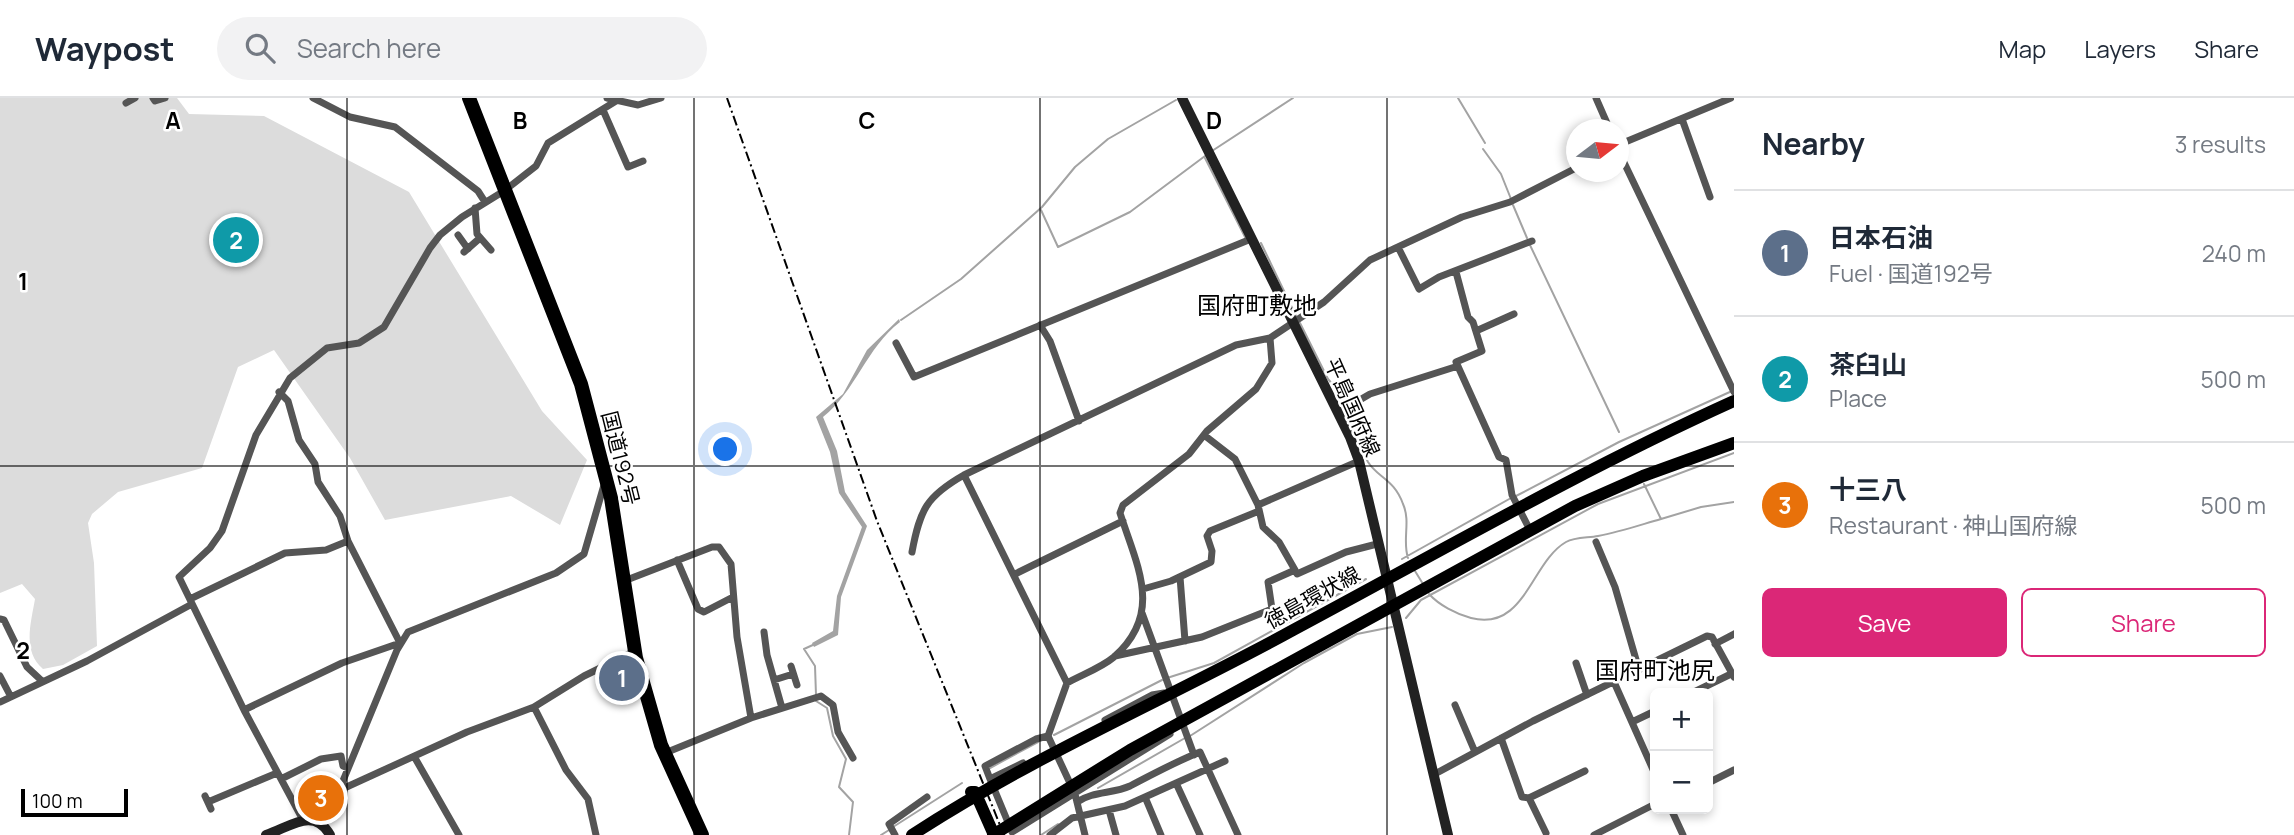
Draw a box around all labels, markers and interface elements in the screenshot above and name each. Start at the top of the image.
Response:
search box [217,17,707,80]
text: Waypost [35,26,175,71]
icon: search [241,29,279,67]
text: Search here [297,30,441,66]
text: Map [1999,32,2046,65]
text: Layers [2084,32,2156,65]
text: Share [2194,32,2259,65]
text: A [165,104,181,136]
text: B [513,104,527,136]
text: C [859,104,876,136]
text: D [1206,104,1222,136]
north arrow [1566,119,1629,182]
text: Nearby [1762,123,1865,164]
text: 3 results [2175,128,2266,160]
pin: 2 [213,214,259,266]
text: 日本石油 [1829,219,1933,255]
text: 1 [1780,237,1790,269]
text: 240 m [2202,237,2266,269]
text: Fuel · 国道192号 [1829,257,1993,289]
text: 1 [18,265,28,297]
district label: 国府町敷地 [1197,288,1317,321]
text: 茶臼山 [1829,346,1907,382]
street label: 平島国府線 [1319,353,1387,461]
text: 2 [1778,363,1792,395]
text: 500 m [2201,363,2266,395]
text: Place [1829,382,1887,414]
street label: 国道192号 [596,408,646,508]
your location [708,432,742,466]
text: 十三八 [1829,471,1907,507]
text: 3 [1778,489,1792,521]
text: 500 m [2201,489,2266,521]
text: Restaurant · 神山国府線 [1829,509,2078,541]
street label: 徳島環状線 [1259,559,1365,635]
button: Save [1762,588,2007,657]
button: Share [2021,588,2266,657]
text: 2 [16,634,30,666]
pin: 1 [599,652,645,704]
district label: 国府町池尻 [1595,653,1715,686]
map controls [1650,688,1713,814]
button: + [1650,688,1713,751]
button: − [1650,751,1713,814]
pin: 3 [298,772,344,824]
scale bar [21,786,128,818]
text: 100 m [32,788,83,814]

